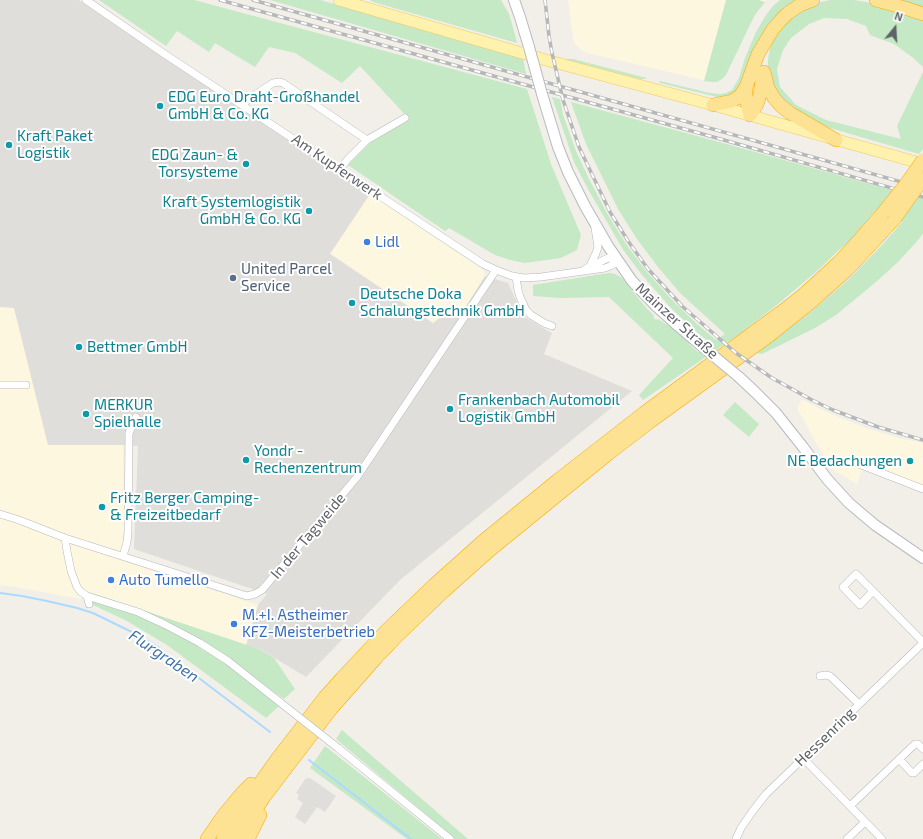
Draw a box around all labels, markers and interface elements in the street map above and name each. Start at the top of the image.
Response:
north arrow [875,8,915,48]
text: N [893,9,905,24]
place label: EDG Euro Draht-Großhandel GmbH & Co. KG [168,88,360,123]
marker: EDG Euro Draht-Großhandel GmbH & Co. KG [155,101,165,111]
place label: Kraft Paket Logistik [17,127,93,162]
street label: Am Kupferwerk [288,130,386,204]
marker: Kraft Paket Logistik [4,140,14,150]
place label: EDG Zaun- & Torsysteme [151,146,238,181]
marker: EDG Zaun- & Torsysteme [241,159,251,169]
place label: Kraft Systemlogistik GmbH & Co. KG [163,193,301,228]
marker: Kraft Systemlogistik GmbH & Co. KG [304,206,314,216]
place label: Lidl [375,233,399,251]
marker: Lidl [362,237,372,247]
place label: United Parcel Service [241,260,332,295]
marker: United Parcel Service [228,273,238,283]
street label: Mainzer Straße [632,279,722,363]
place label: Deutsche Doka Schalungstechnik GmbH [360,285,525,320]
marker: Deutsche Doka Schalungstechnik GmbH [347,298,357,308]
place label: Bettmer GmbH [87,338,187,356]
marker: Bettmer GmbH [74,342,84,352]
place label: Frankenbach Automobil Logistik GmbH [458,391,620,426]
place label: MERKUR Spielhalle [94,396,161,431]
marker: Frankenbach Automobil Logistik GmbH [445,404,455,414]
marker: MERKUR Spielhalle [81,409,91,419]
place label: Yondr - Rechenzentrum [254,442,362,477]
place label: NE Bedachungen [787,452,902,470]
marker: Yondr - Rechenzentrum [241,455,251,465]
marker: NE Bedachungen [905,456,915,466]
place label: Fritz Berger Camping- & Freizeitbedarf [110,489,259,524]
street label: In der Tagweide [267,489,349,583]
marker: Fritz Berger Camping- & Freizeitbedarf [97,502,107,512]
place label: Auto Tumello [119,571,209,589]
marker: Auto Tumello [106,575,116,585]
place label: M.+I. Astheimer KFZ-Meisterbetrieb [242,606,375,641]
marker: M.+I. Astheimer KFZ-Meisterbetrieb [229,619,239,629]
water label: Flurgraben [125,626,203,686]
street label: Hessenring [791,704,859,770]

